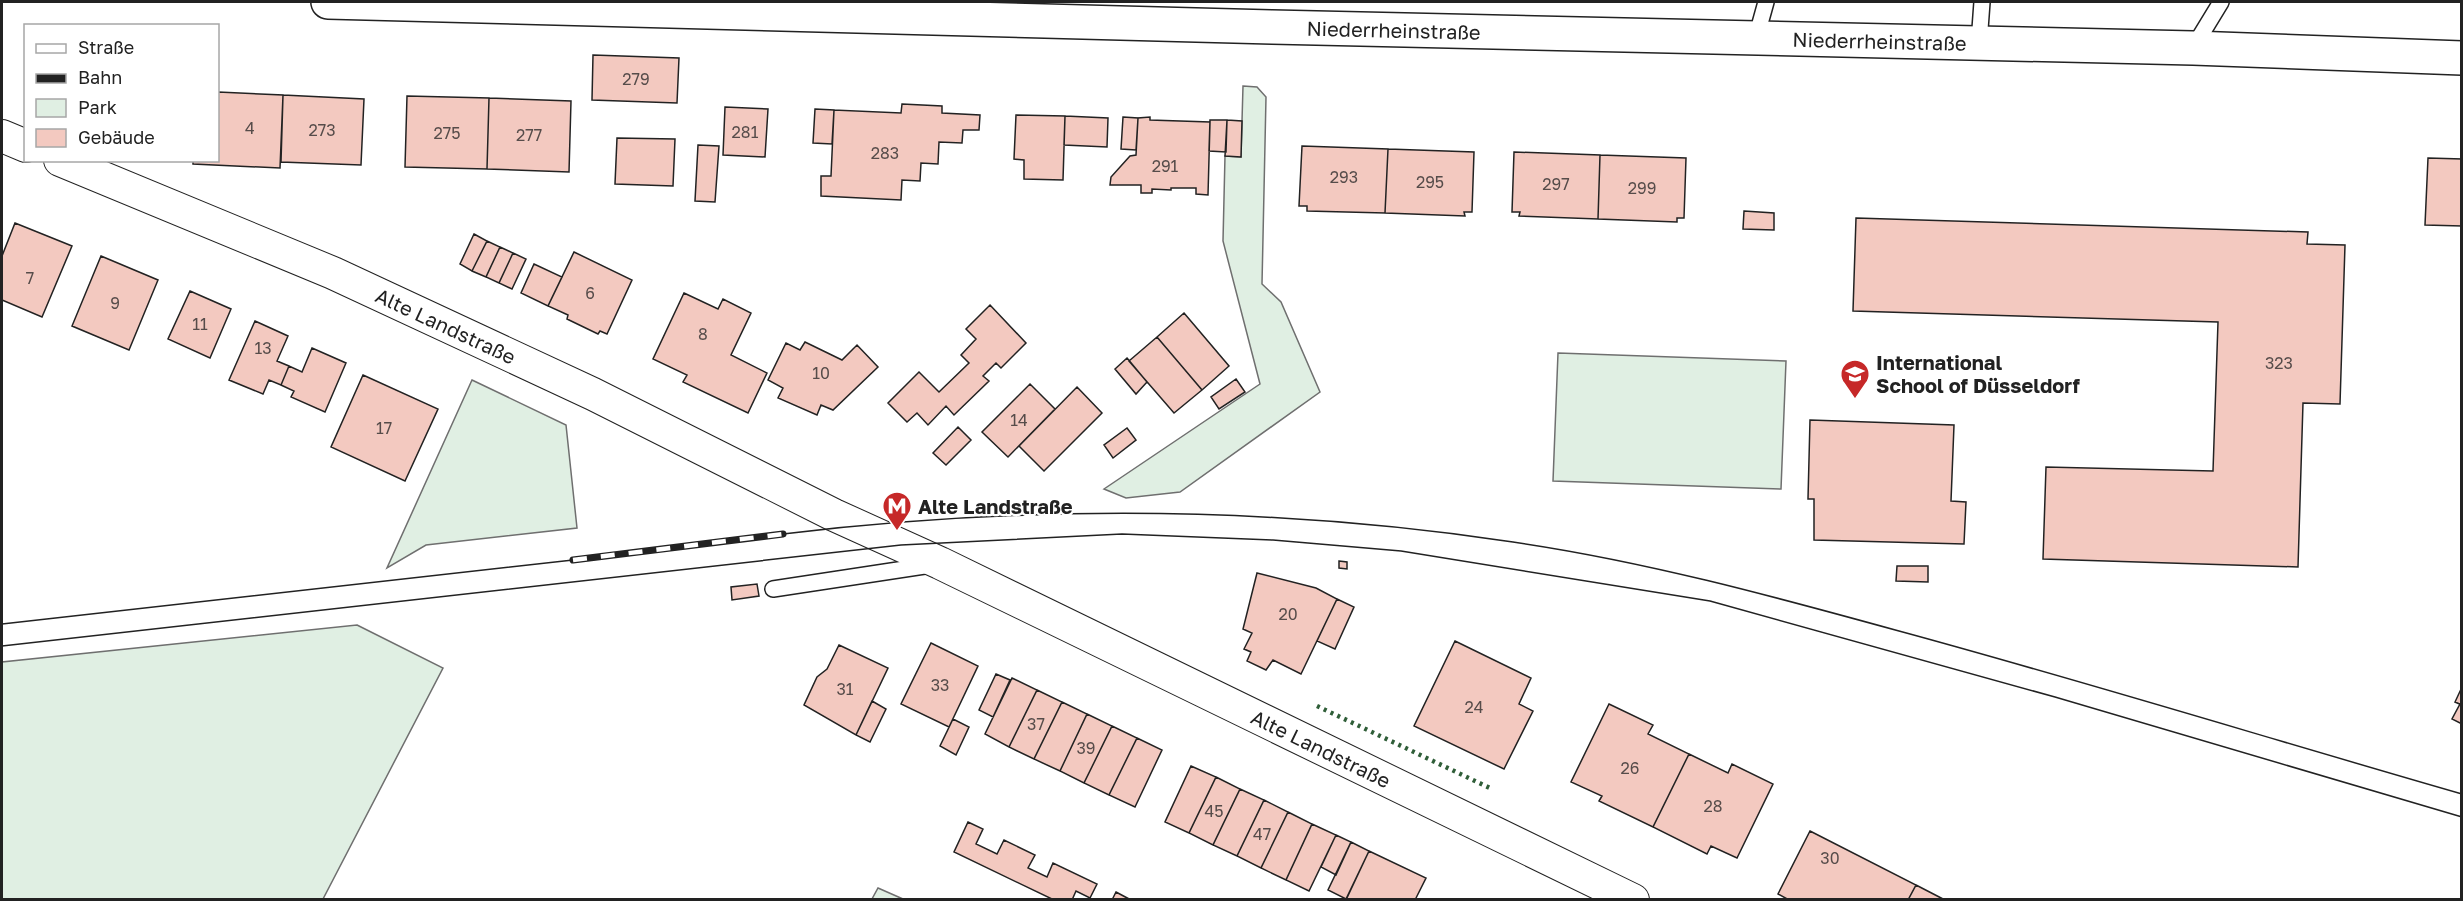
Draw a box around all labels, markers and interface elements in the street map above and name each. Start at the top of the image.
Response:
street label: Niederrheinstraße [1306,16,1481,44]
legend [24,24,219,162]
street label: Niederrheinstraße [1792,27,1967,55]
text: Straße [78,36,134,58]
text: Bahn [78,66,122,88]
house number: 279 [622,69,650,89]
text: Park [78,96,117,118]
house number: 4 [245,118,255,138]
house number: 273 [308,120,336,140]
house number: 281 [732,122,759,142]
house number: 275 [433,123,461,143]
house number: 277 [516,125,542,145]
text: Gebäude [78,126,155,148]
house number: 283 [871,143,899,163]
house number: 291 [1152,156,1179,176]
house number: 293 [1330,167,1358,187]
house number: 295 [1416,172,1444,192]
house number: 297 [1542,174,1570,194]
house number: 299 [1628,178,1656,198]
house number: 7 [26,268,34,288]
street label: Alte Landstraße [372,283,520,368]
house number: 6 [585,283,595,303]
house number: 9 [110,293,120,313]
house number: 11 [192,314,208,334]
house number: 8 [698,324,708,344]
house number: 13 [254,338,272,358]
place label: International School of Düsseldorf [1876,350,2080,397]
house number: 323 [2265,353,2293,373]
school or university icon: International School of Düsseldorf [1839,358,1871,400]
house number: 10 [812,363,830,383]
house number: 14 [1010,410,1028,430]
house number: 17 [376,418,392,438]
metro station icon: Alte Landstraße [881,490,913,532]
place label: Alte Landstraße [918,494,1073,518]
house number: 20 [1278,604,1298,624]
house number: 33 [931,675,949,695]
house number: 31 [836,679,854,699]
house number: 24 [1464,697,1484,717]
street label: Alte Landstraße [1248,704,1395,792]
house number: 37 [1027,714,1045,734]
house number: 39 [1076,738,1096,758]
house number: 26 [1621,758,1639,778]
house number: 28 [1703,796,1723,816]
house number: 45 [1204,801,1224,821]
house number: 47 [1253,824,1271,844]
house number: 30 [1820,848,1840,868]

